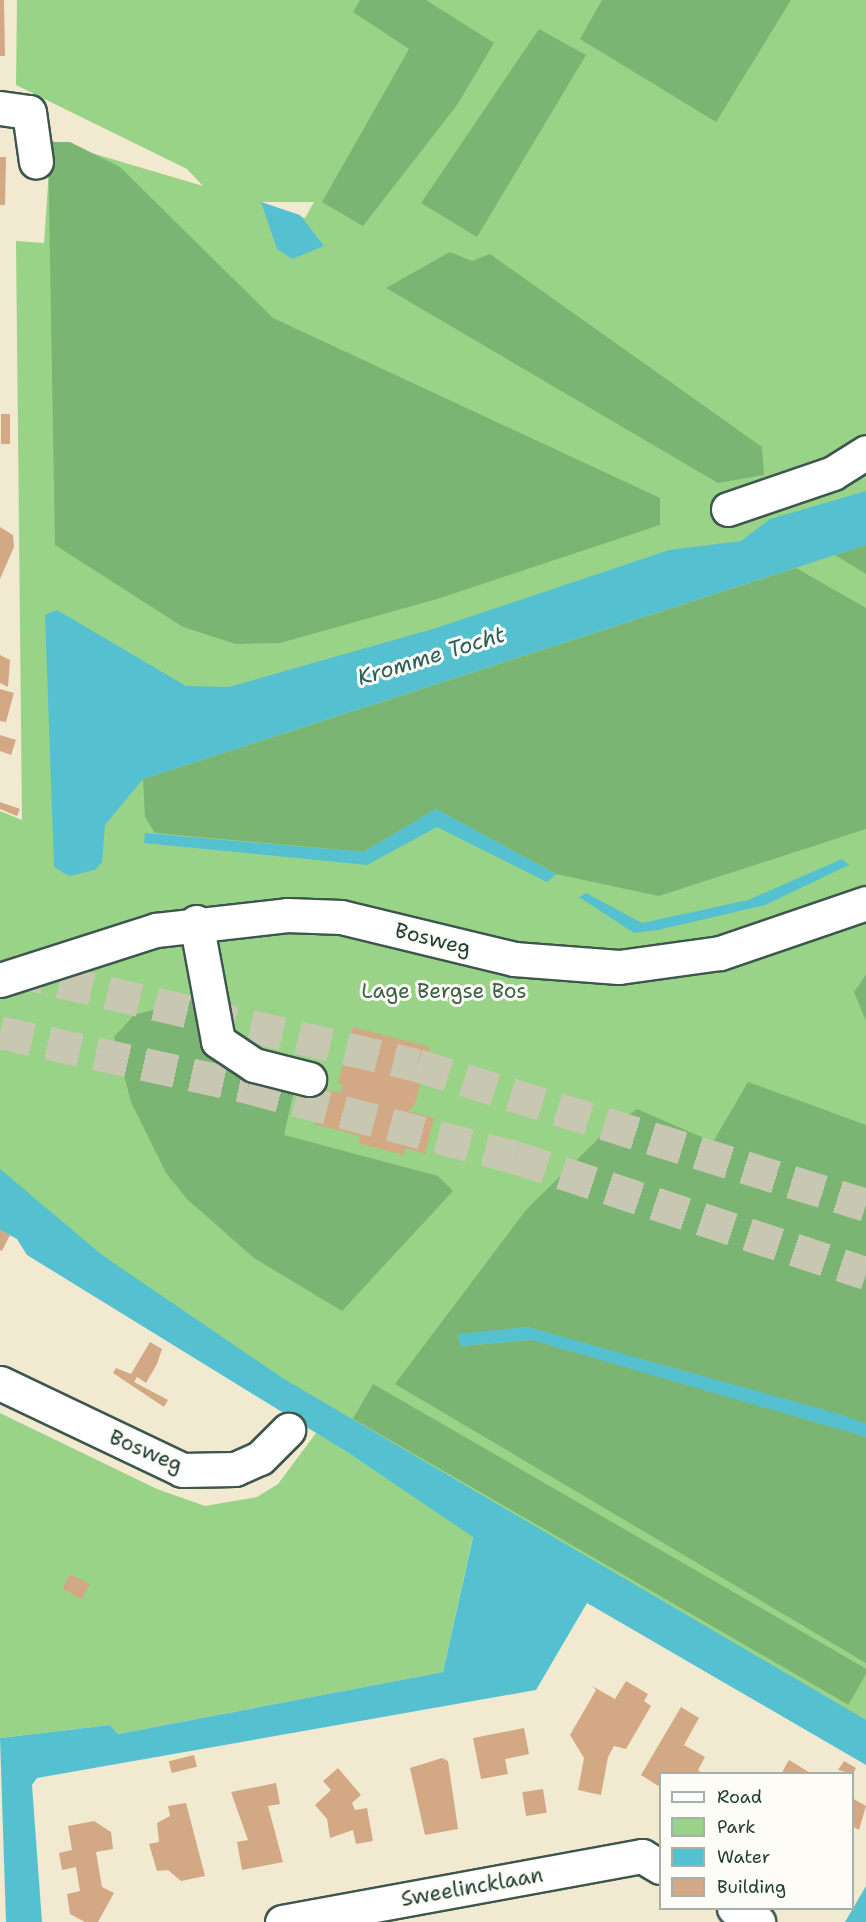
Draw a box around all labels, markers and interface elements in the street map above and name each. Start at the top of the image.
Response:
water label: Kromme Tocht [354,621,508,691]
street label: Bosweg [393,917,473,961]
park label: Lage Bergse Bos [361,978,527,1004]
street label: Bosweg [106,1424,186,1478]
legend [659,1772,854,1910]
text: Road [717,1785,762,1809]
text: Park [717,1815,756,1839]
text: Water [717,1845,770,1869]
street label: Sweelincklaan [399,1862,545,1912]
text: Building [717,1875,786,1899]

